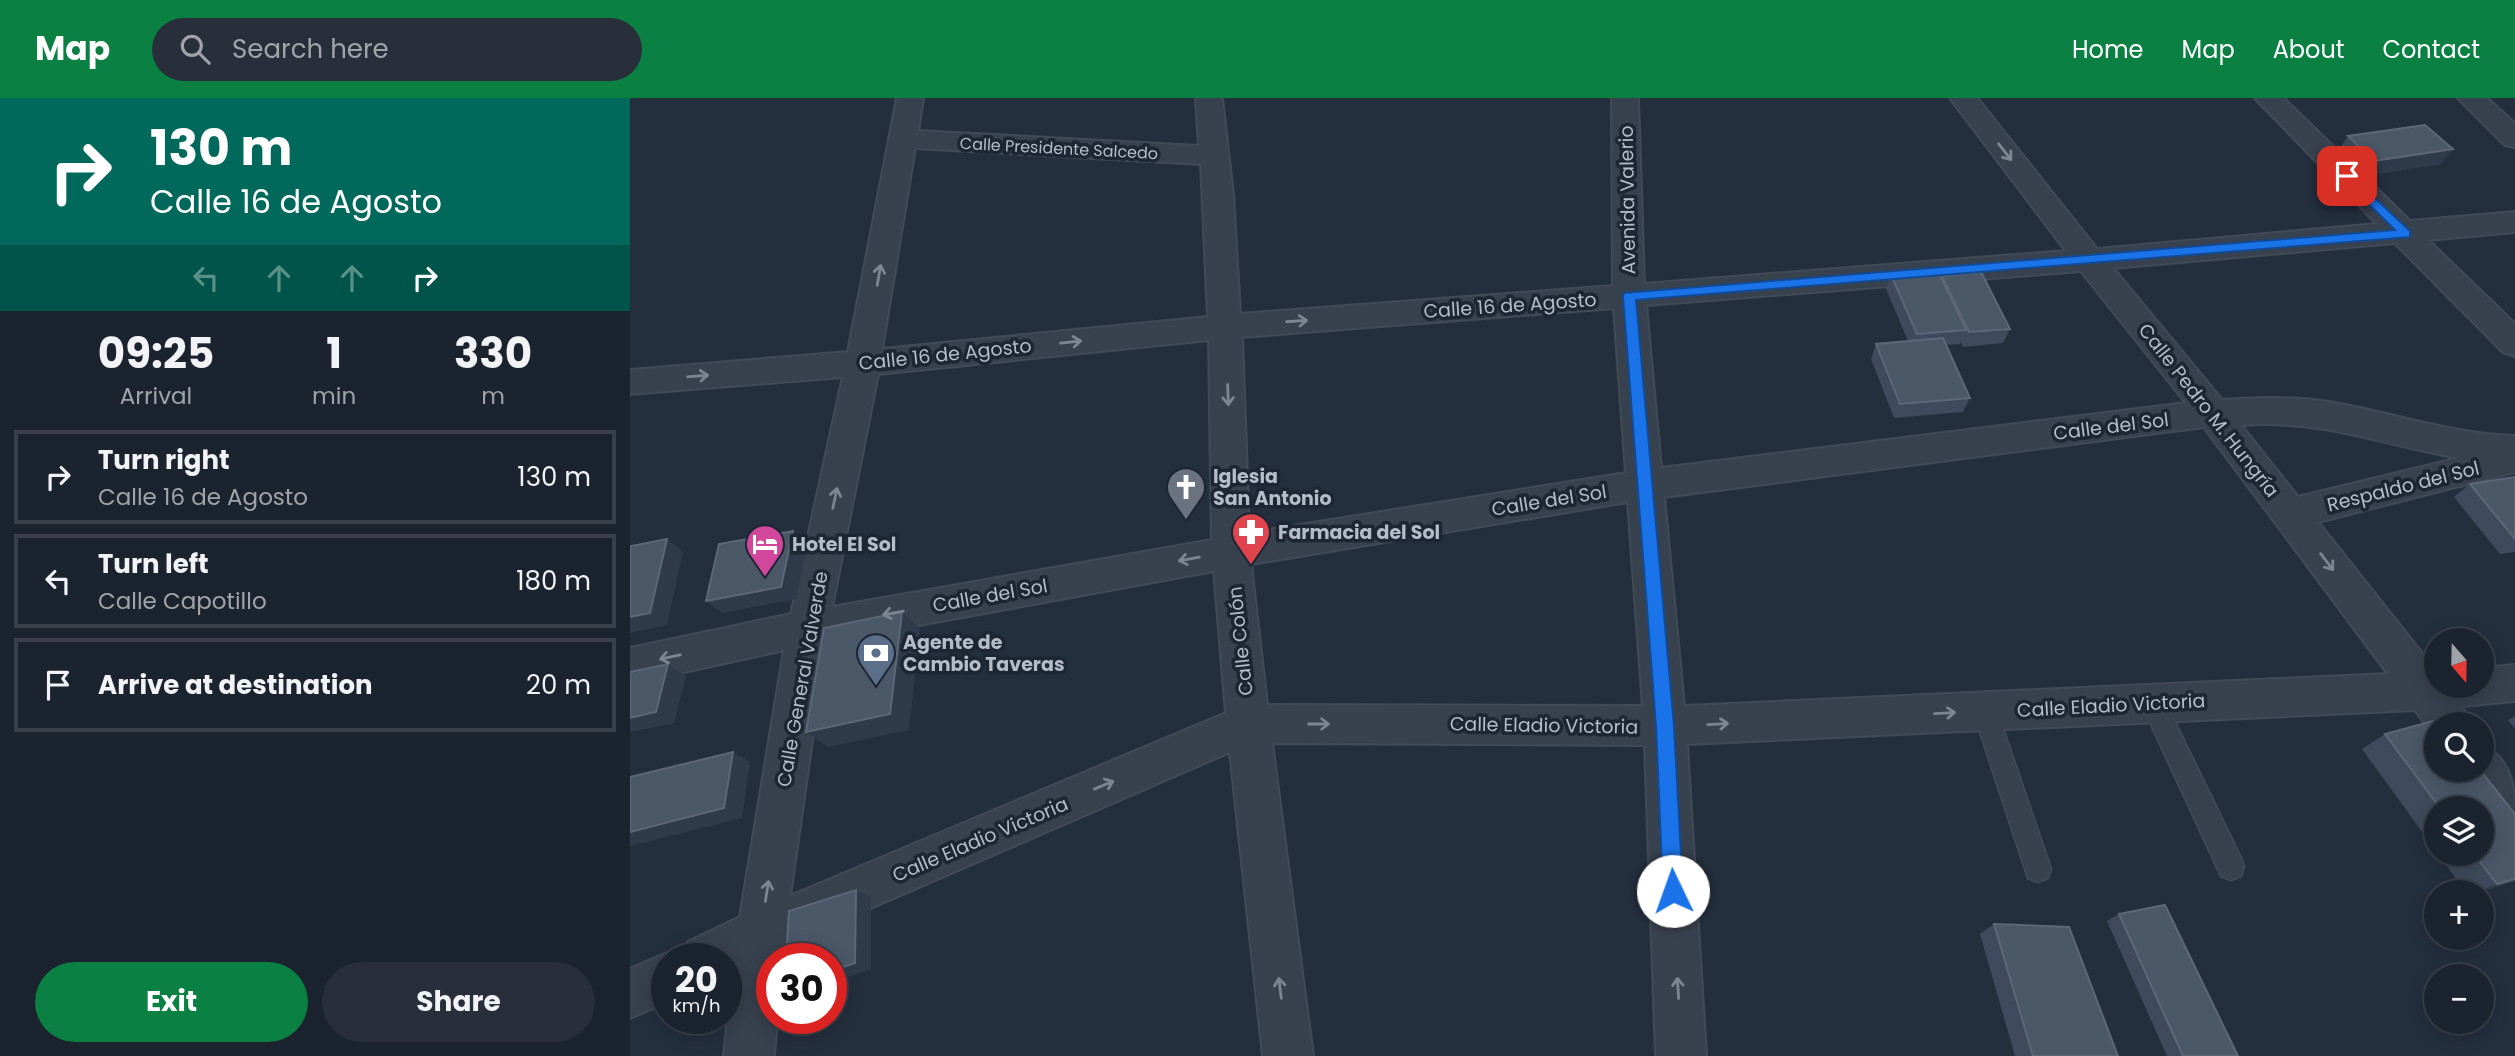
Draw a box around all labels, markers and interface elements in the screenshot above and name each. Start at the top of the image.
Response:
search box [152,18,642,81]
text: Map [35,25,110,72]
icon: search [176,30,214,68]
text: Search here [232,31,389,67]
text: Home [2072,33,2144,66]
text: Map [2182,33,2235,66]
text: About [2273,33,2344,66]
text: Contact [2382,33,2480,66]
text: 130 m [150,114,292,182]
street label: Avenida Valerio [1613,125,1642,275]
icon: right [35,126,126,217]
street label: Calle Presidente Salcedo [959,132,1159,165]
one-way arrow [1998,142,2013,161]
pin [2317,146,2377,206]
icon: arrive [2328,157,2366,195]
text: Calle 16 de Agosto [150,179,442,224]
icon: left [187,259,225,297]
icon: ahead [260,259,298,297]
icon: ahead [333,259,371,297]
icon: right [406,259,444,297]
one-way arrow [873,264,886,286]
street label: Calle 16 de Agosto [1423,286,1597,325]
one-way arrow [1286,314,1308,327]
street label: Calle Pedro M. Hungría [2132,318,2285,503]
text: 09:25 [98,324,214,383]
text: 1 [326,324,342,383]
text: 330 [454,324,532,383]
street label: Calle 16 de Agosto [857,332,1033,377]
one-way arrow [1059,335,1082,348]
one-way arrow [686,369,709,382]
text: Arrival [120,380,192,412]
text: min [312,380,356,412]
text: m [481,380,505,412]
one-way arrow [1221,383,1234,406]
street label: Calle del Sol [2052,406,2170,447]
text: Turn right [98,442,230,478]
street label: Respaldo del Sol [2324,455,2482,518]
icon: right [39,458,77,496]
text: 130 m [517,459,591,495]
place label: Iglesia San Antonio [1213,463,1332,512]
church icon: Iglesia San Antonio [1165,466,1207,521]
street label: Calle del Sol [1490,478,1609,523]
text: Calle 16 de Agosto [98,481,308,513]
one-way arrow [828,487,842,510]
pharmacy icon: Farmacia del Sol [1230,511,1272,566]
place label: Farmacia del Sol [1278,519,1440,546]
hotel icon: Hotel El Sol [744,523,786,578]
place label: Hotel El Sol [792,531,896,558]
text: Turn left [98,546,209,582]
one-way arrow [1178,553,1201,566]
one-way arrow [2319,553,2334,571]
icon: left [39,562,77,600]
text: 180 m [516,563,591,599]
street label: Calle General Valverde [770,569,835,789]
street label: Calle del Sol [931,572,1050,619]
text: Calle Capotillo [98,585,267,617]
street label: Calle Colón [1221,585,1260,697]
one-way arrow [882,606,904,620]
north arrow [2424,628,2494,698]
map controls [2424,628,2494,1034]
place label: Agente de Cambio Taveras [903,629,1065,678]
bank icon: Agente de Cambio Taveras [855,632,897,687]
one-way arrow [659,652,681,665]
icon: arrive [39,666,77,704]
text: Arrive at destination [98,667,373,703]
text: 20 m [526,667,591,703]
street label: Calle Eladio Victoria [2016,687,2206,724]
one-way arrow [1934,707,1957,720]
street label: Calle Eladio Victoria [1450,710,1638,741]
button: search [2424,712,2494,782]
one-way arrow [1307,717,1330,731]
one-way arrow [1706,717,1729,730]
one-way arrow [1093,778,1115,791]
street label: Calle Eladio Victoria [888,790,1072,889]
button: layers [2424,796,2494,866]
position arrow [1636,854,1710,928]
one-way arrow [761,880,774,903]
button: + [2424,880,2494,950]
speed limit sign: 30 [756,943,847,1034]
text: 20 [675,955,718,1004]
button: Exit [35,962,308,1042]
button: Share [322,962,595,1042]
button: − [2424,964,2494,1034]
one-way arrow [1274,977,1287,1000]
one-way arrow [1671,977,1684,1000]
text: km/h [673,993,720,1018]

